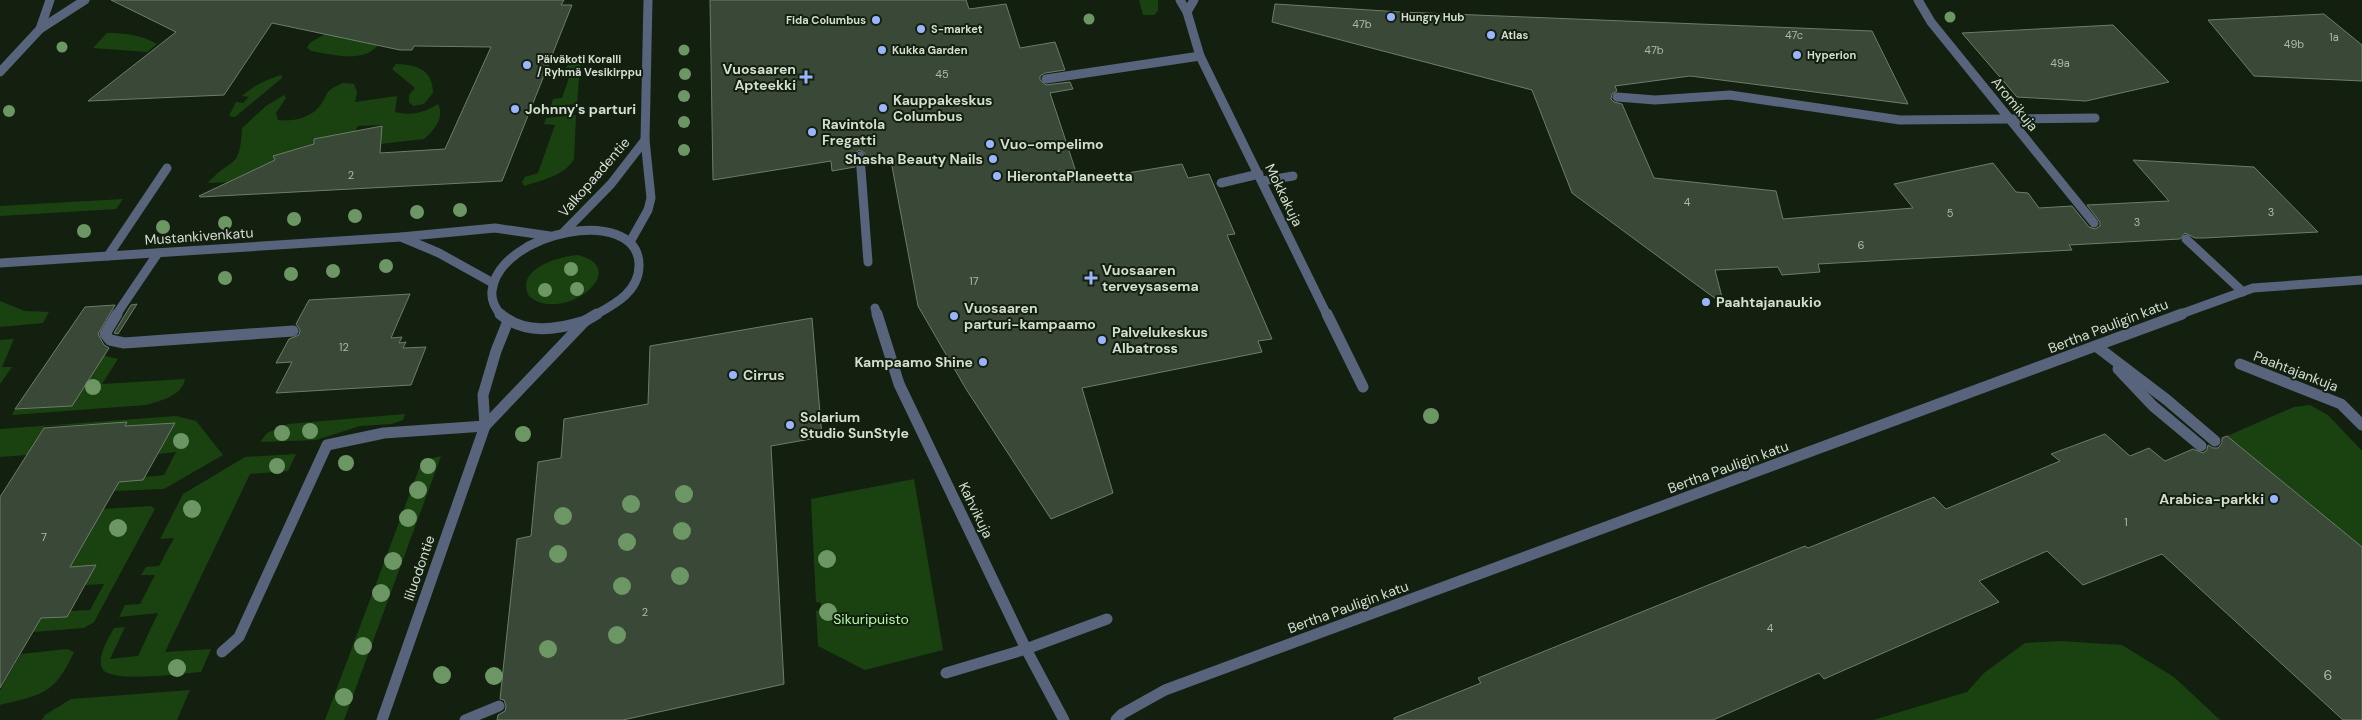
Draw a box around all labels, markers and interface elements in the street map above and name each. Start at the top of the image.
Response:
place label: Hungry Hub [1401,10,1465,24]
marker: Hungry Hub [1385,11,1397,23]
place label: Fida Columbus [786,13,866,27]
marker: Fida Columbus [870,14,882,26]
house number: 47b [1352,17,1372,31]
place label: S-market [931,22,983,36]
marker: S-market [915,23,927,35]
place label: Atlas [1501,28,1528,42]
house number: 47c [1785,28,1803,42]
marker: Atlas [1485,29,1497,41]
house number: 1a [2329,30,2339,44]
house number: 49b [2284,37,2304,51]
place label: Kukka Garden [892,43,968,57]
house number: 47b [1644,43,1664,57]
marker: Kukka Garden [876,44,888,56]
place label: Hyperion [1807,48,1857,62]
marker: Hyperion [1791,49,1803,61]
place label: Päiväkoti Koralli / Ryhmä Vesikirppu [537,52,642,79]
house number: 49a [2050,56,2070,70]
marker: Päiväkoti Koralli / Ryhmä Vesikirppu [521,59,533,71]
place label: Vuosaaren Apteekki [722,60,796,94]
house number: 45 [935,67,949,81]
marker: Vuosaaren Apteekki [800,71,812,83]
street label: Aromikuja [1988,73,2042,135]
place label: Kauppakeskus Columbus [893,91,993,125]
place label: Johnny's parturi [525,100,636,118]
marker: Kauppakeskus Columbus [877,102,889,114]
marker: Johnny's parturi [509,103,521,115]
place label: Ravintola Fregatti [822,115,885,149]
marker: Ravintola Fregatti [806,126,818,138]
street label: Valkopaadentie [554,133,634,221]
place label: Vuo-ompelimo [1000,135,1104,153]
marker: Vuo-ompelimo [984,138,996,150]
place label: Shasha Beauty Nails [845,150,983,168]
marker: Shasha Beauty Nails [987,153,999,165]
street label: Mokkakuja [1261,161,1307,229]
place label: HierontaPlaneetta [1007,167,1133,185]
house number: 2 [348,168,354,182]
marker: HierontaPlaneetta [991,170,1003,182]
house number: 4 [1684,195,1691,209]
house number: 3 [2268,205,2274,219]
house number: 5 [1947,206,1954,220]
house number: 3 [2134,215,2140,229]
street label: Mustankivenkatu [144,223,254,249]
house number: 6 [1858,238,1865,252]
place label: Vuosaaren terveysasema [1102,261,1199,295]
marker: Vuosaaren terveysasema [1084,271,1098,285]
house number: 17 [969,274,979,288]
place label: Paahtajanaukio [1716,293,1821,311]
street label: Bertha Pauligin katu [2045,295,2171,357]
marker: Paahtajanaukio [1700,296,1712,308]
place label: Vuosaaren parturi-kampaamo [964,299,1096,333]
marker: Vuosaaren parturi-kampaamo [948,310,960,322]
place label: Palvelukeskus Albatross [1112,323,1208,357]
marker: Palvelukeskus Albatross [1096,334,1108,346]
house number: 12 [339,340,349,354]
street label: Paahtajankuja [2251,347,2341,395]
place label: Kampaamo Shine [854,353,973,371]
marker: Kampaamo Shine [977,356,989,368]
place label: Cirrus [743,366,785,384]
marker: Cirrus [727,369,739,381]
place label: Solarium Studio SunStyle [800,408,909,442]
marker: Solarium Studio SunStyle [784,419,796,431]
street label: Bertha Pauligin katu [1665,437,1791,497]
street label: Kahvikuja [955,479,997,541]
place label: Arabica-parkki [2159,490,2264,508]
marker: Arabica-parkki [2268,493,2280,505]
house number: 1 [2124,515,2128,529]
house number: 7 [41,530,47,544]
street label: Iiluodontie [399,533,439,603]
street label: Bertha Pauligin katu [1285,577,1411,637]
house number: 2 [642,605,648,619]
park label: Sikuripuisto [833,610,909,628]
house number: 4 [1767,621,1774,635]
house number: 6 [2324,666,2332,684]

